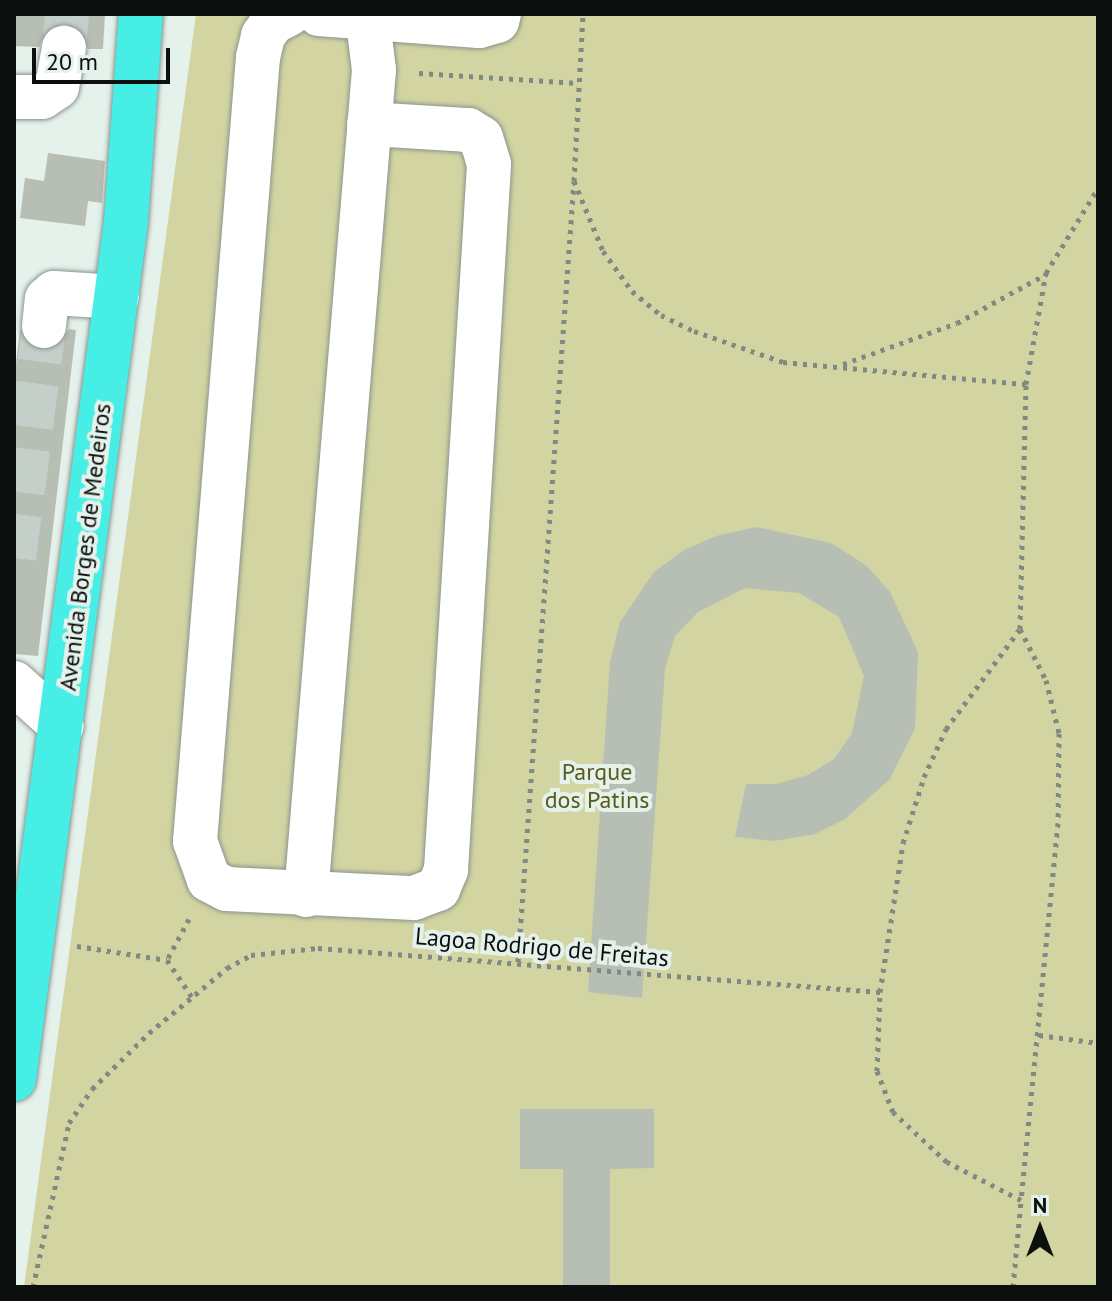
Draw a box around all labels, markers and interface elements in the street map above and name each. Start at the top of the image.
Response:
scale bar [36,32,174,82]
text: 20 m [46,46,98,77]
street label: Avenida Borges de Medeiros [53,402,117,692]
park label: Parque dos Patins [545,758,649,814]
street label: Lagoa Rodrigo de Freitas [414,922,670,972]
north arrow [1000,1189,1080,1269]
text: N [1033,1191,1047,1219]

